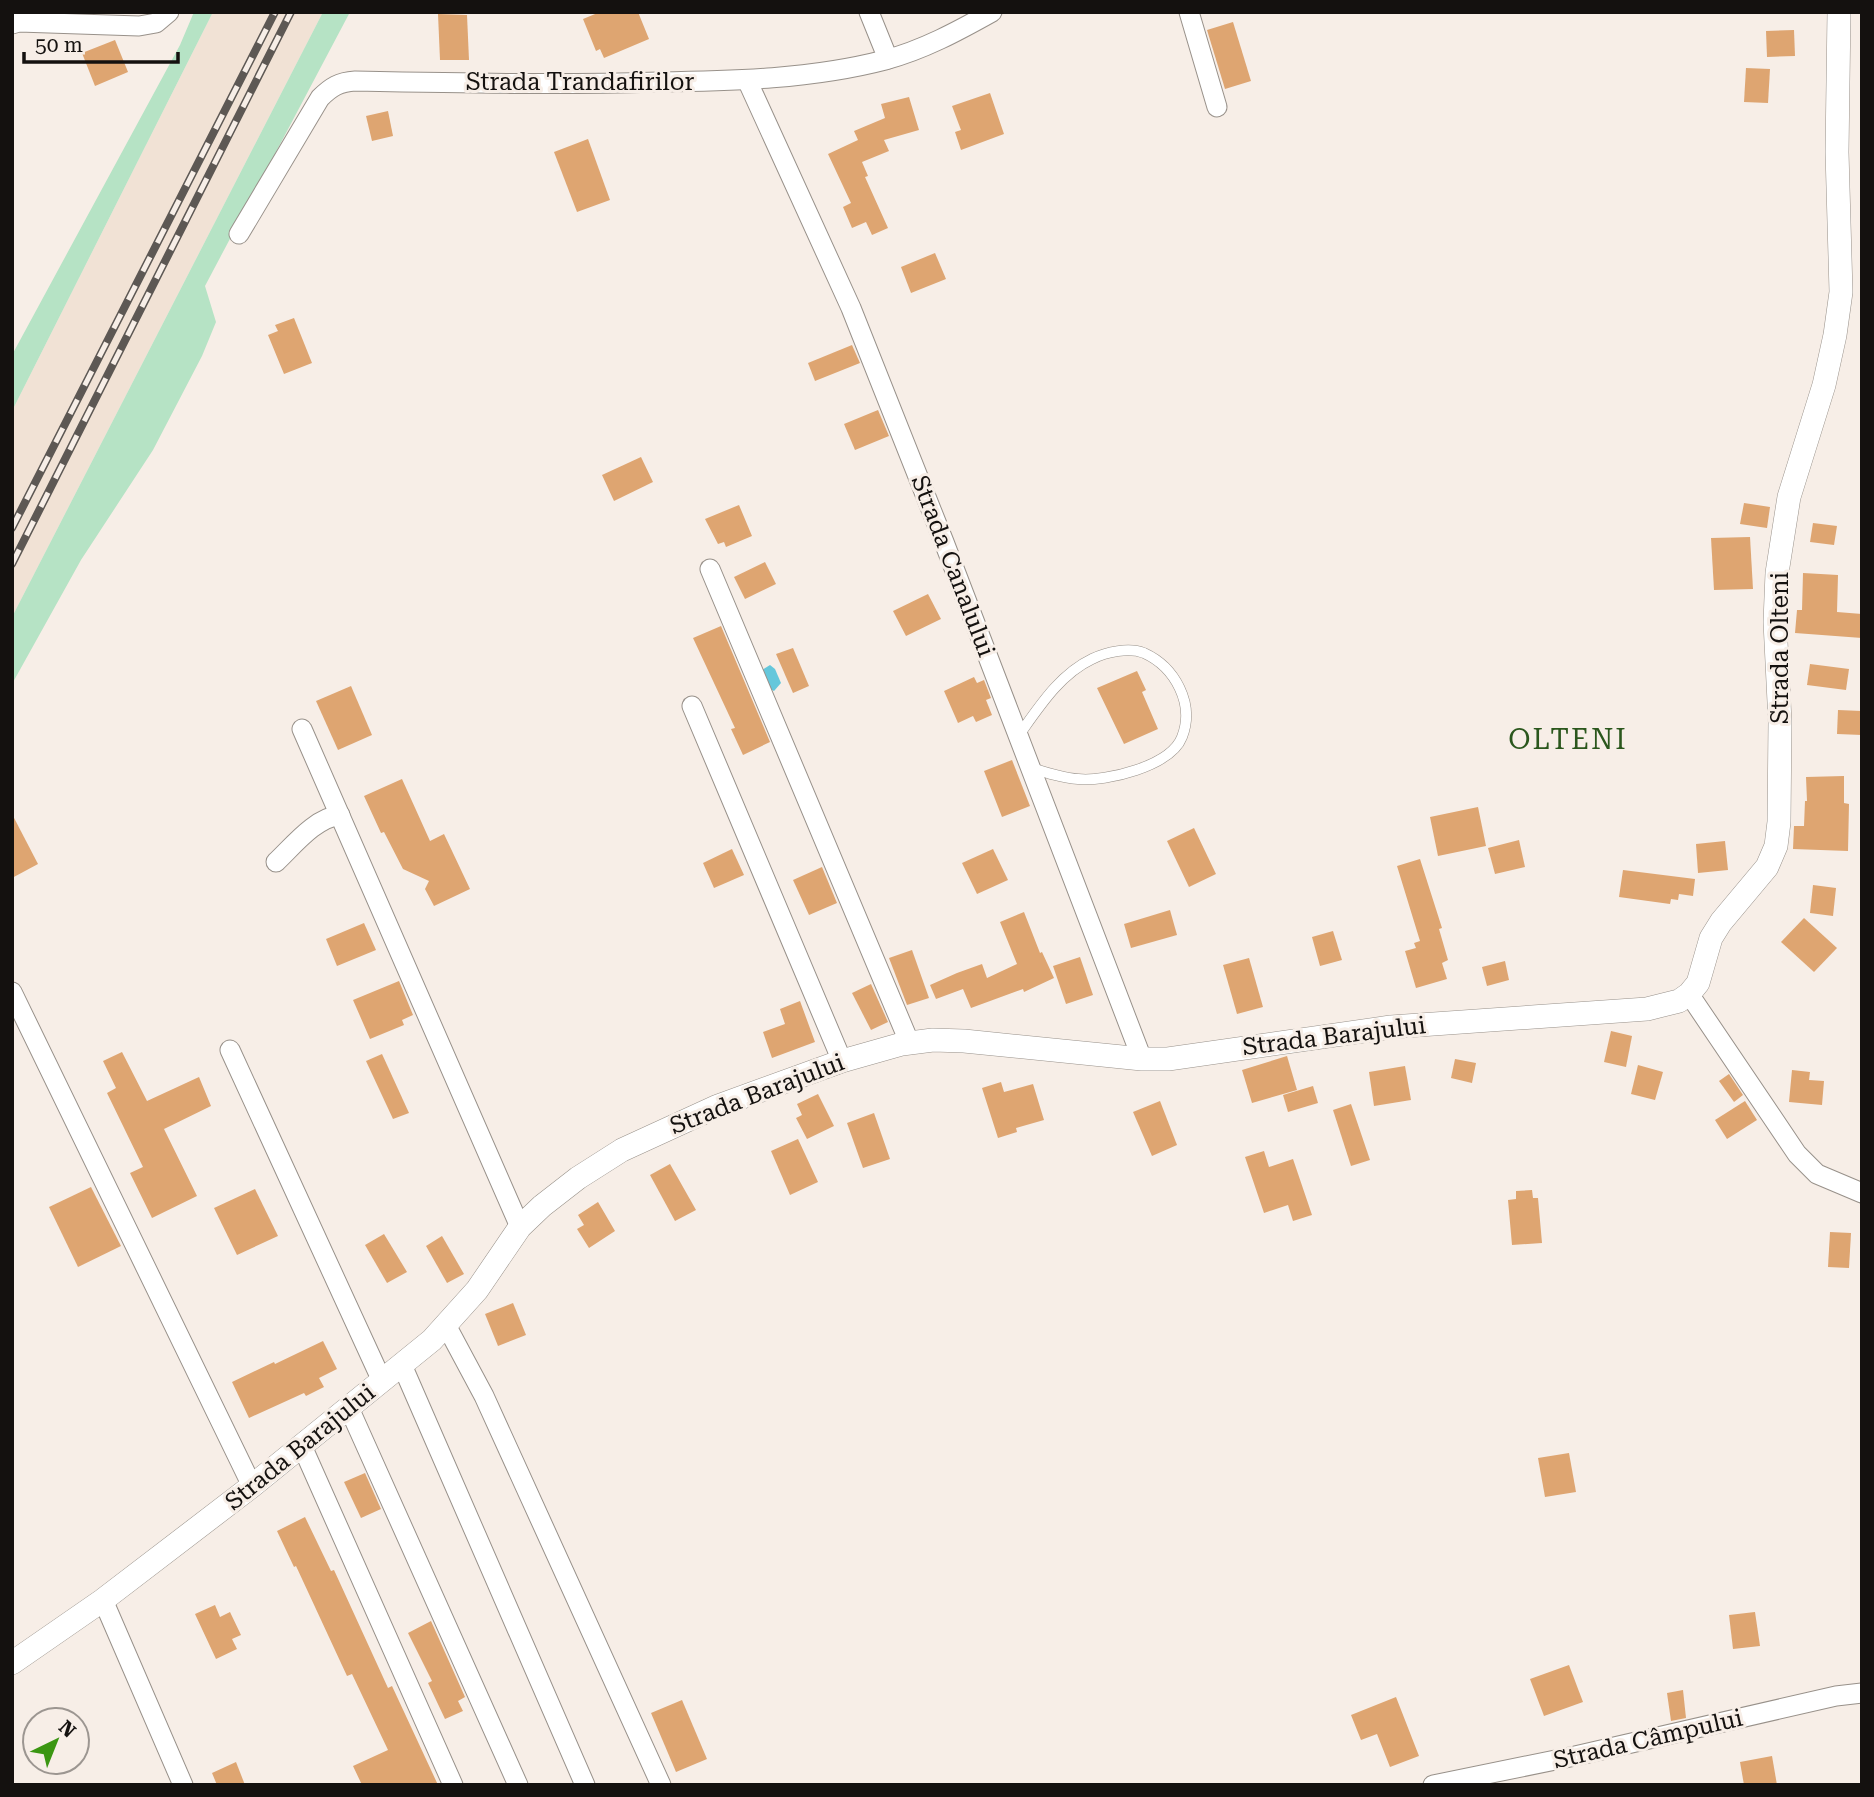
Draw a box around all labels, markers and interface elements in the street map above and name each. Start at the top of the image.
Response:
scale bar [24,21,178,65]
text: 50 m [35,33,83,57]
street label: Strada Trandafirilor [466,68,694,96]
street label: Strada Canalului [906,471,1001,661]
street label: Strada Olteni [1766,572,1794,724]
district label: OLTENI [1508,723,1628,756]
street label: Strada Barajului [1241,1011,1428,1061]
street label: Strada Barajului [666,1048,848,1140]
street label: Strada Barajului [220,1378,381,1516]
street label: Strada Câmpului [1551,1704,1746,1774]
north arrow [21,1706,91,1776]
text: N [54,1716,81,1743]

